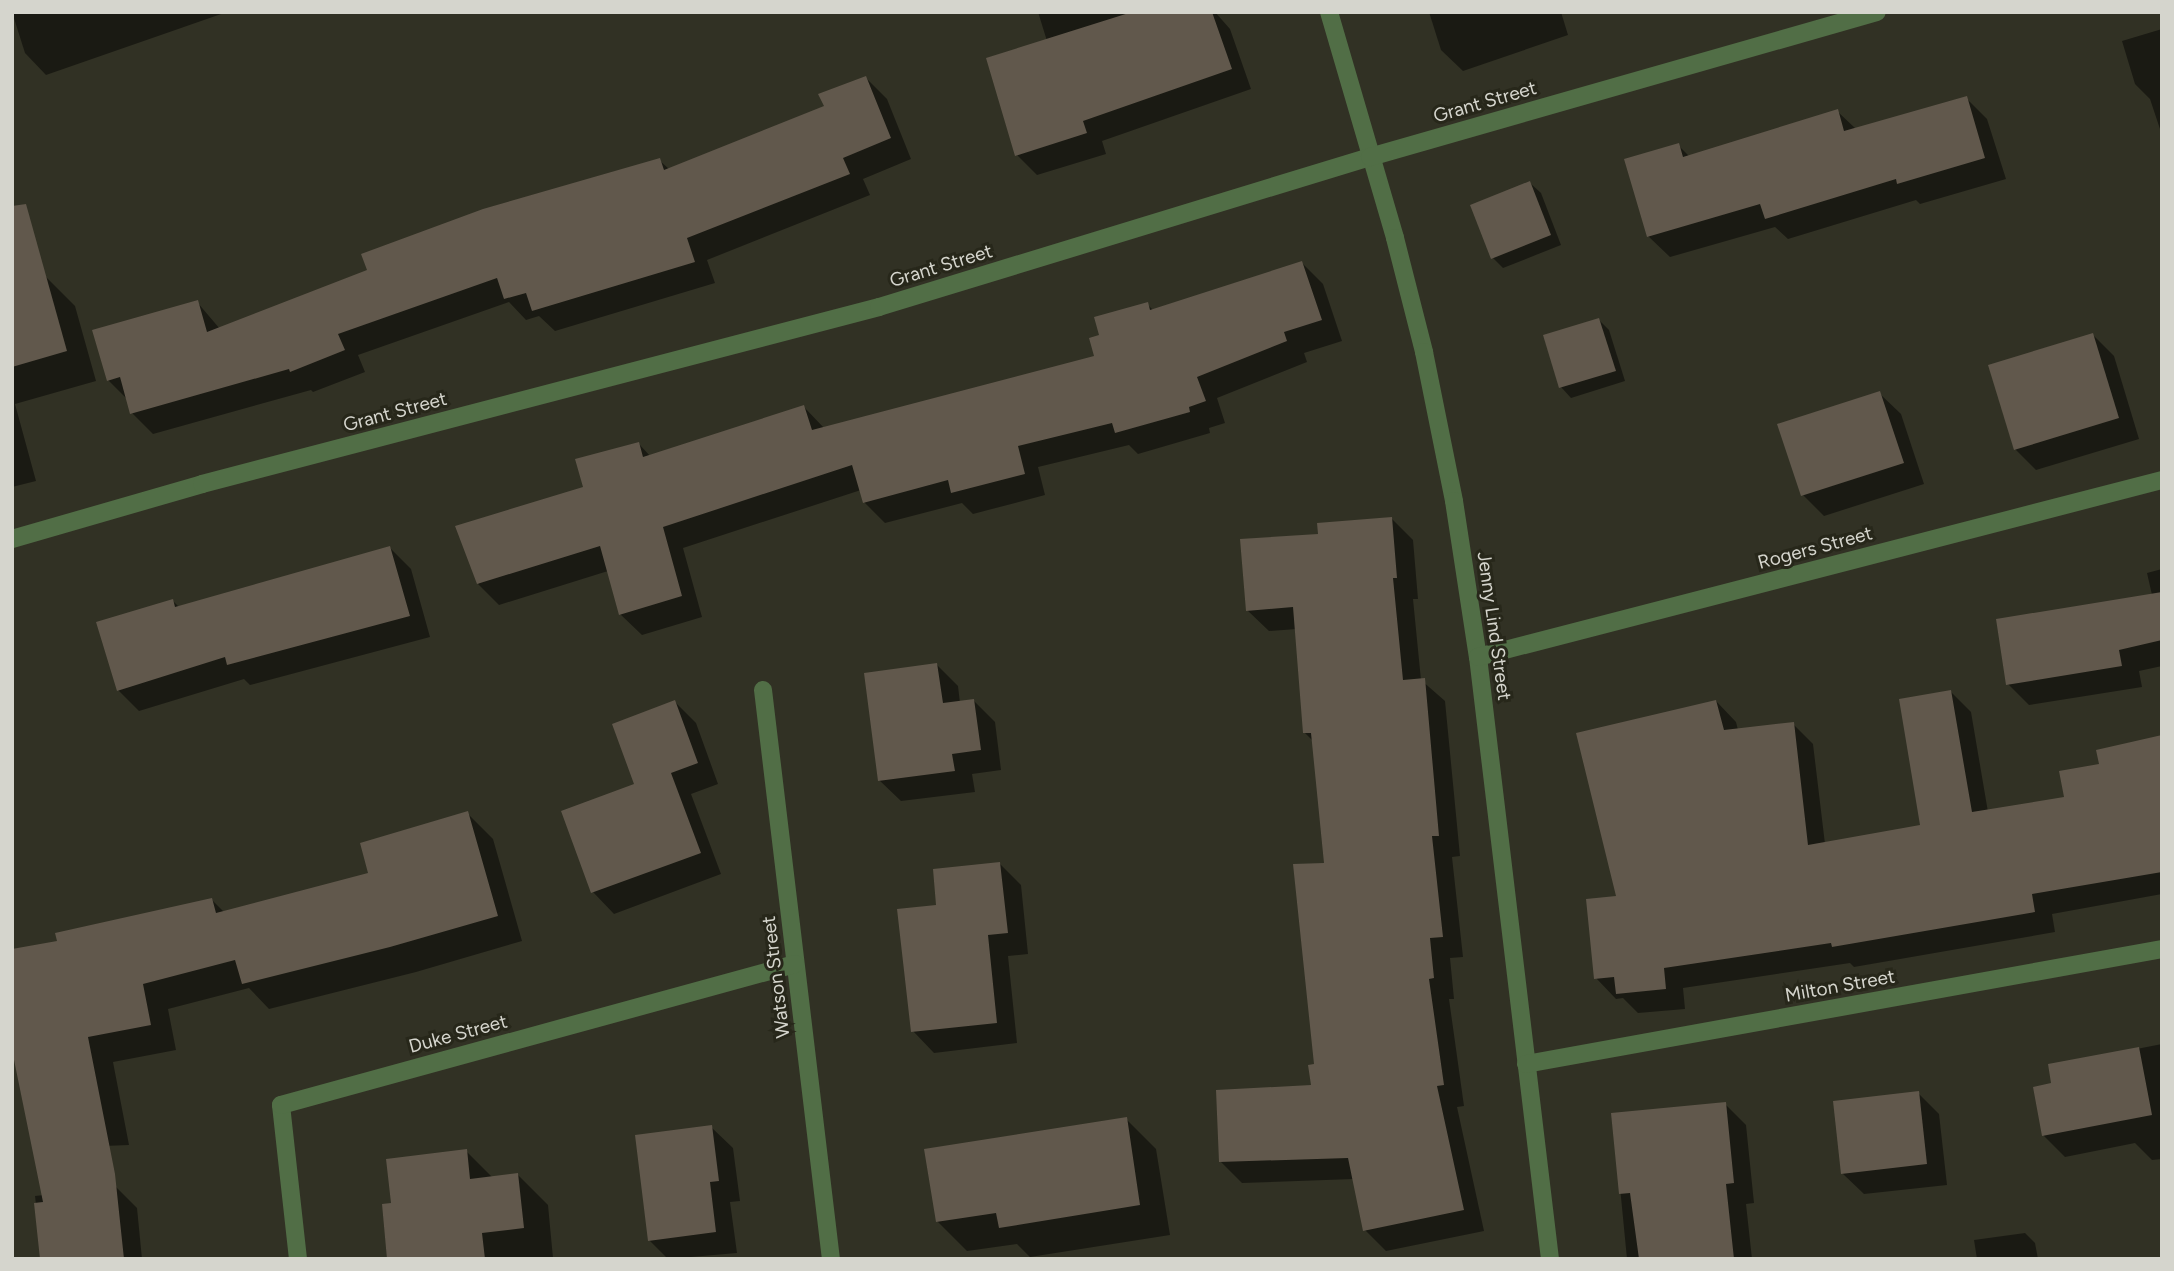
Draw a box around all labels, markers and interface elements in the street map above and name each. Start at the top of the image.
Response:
street label: Grant Street [1431,76,1539,128]
street label: Grant Street [887,240,995,292]
street label: Grant Street [341,387,449,437]
street label: Rogers Street [1755,522,1875,574]
street label: Jenny Lind Street [1472,550,1516,702]
street label: Watson Street [757,915,795,1039]
street label: Milton Street [1783,965,1897,1007]
street label: Duke Street [406,1010,510,1058]

